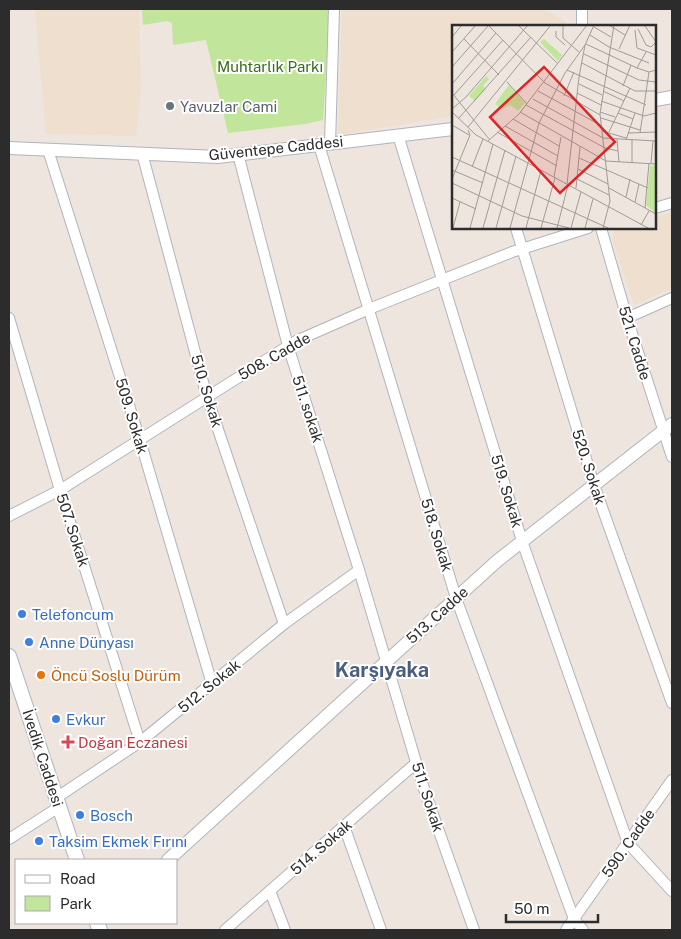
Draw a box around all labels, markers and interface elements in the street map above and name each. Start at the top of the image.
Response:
inset map [452,25,656,229]
park label: Muhtarlık Parkı [217,58,323,75]
place label: Yavuzlar Cami [180,98,277,115]
marker: Yavuzlar Cami [164,100,176,112]
street label: Güventepe Caddesi [208,132,344,164]
street label: 521. Cadde [616,304,654,382]
street label: 508. Cadde [235,329,313,383]
street label: 510. Sokak [188,353,226,429]
street label: 511. sokak [289,373,327,445]
street label: 509. Sokak [112,376,152,456]
street label: 520. Sokak [569,427,609,507]
street label: 519. Sokak [488,452,526,530]
street label: 507. Sokak [53,491,93,569]
street label: 518. Sokak [418,496,456,574]
street label: 513. Cadde [403,583,471,647]
place label: Telefoncum [32,606,114,623]
marker: Telefoncum [16,608,28,620]
place label: Anne Dünyası [39,634,134,651]
marker: Anne Dünyası [23,636,35,648]
street label: 512. Sokak [174,656,244,716]
district label: Karşıyaka [335,658,429,682]
place label: Öncü Soslu Dürüm [51,666,181,684]
marker: Öncü Soslu Dürüm [35,669,47,681]
street label: İvedik Caddesi [19,707,68,809]
place label: Evkur [66,711,106,728]
marker: Evkur [50,713,62,725]
place label: Doğan Eczanesi [78,734,188,751]
marker: Doğan Eczanesi [62,736,74,748]
street label: 511. Sokak [409,760,447,834]
street label: 590. Cadde [598,805,658,881]
place label: Bosch [90,807,133,824]
marker: Bosch [74,809,86,821]
street label: 514. Sokak [287,816,355,878]
place label: Taksim Ekmek Fırını [49,833,187,850]
marker: Taksim Ekmek Fırını [33,835,45,847]
legend [15,859,178,924]
text: Road [60,870,96,887]
scale bar [506,892,598,924]
text: Park [60,895,92,912]
text: 50 m [514,900,549,917]

